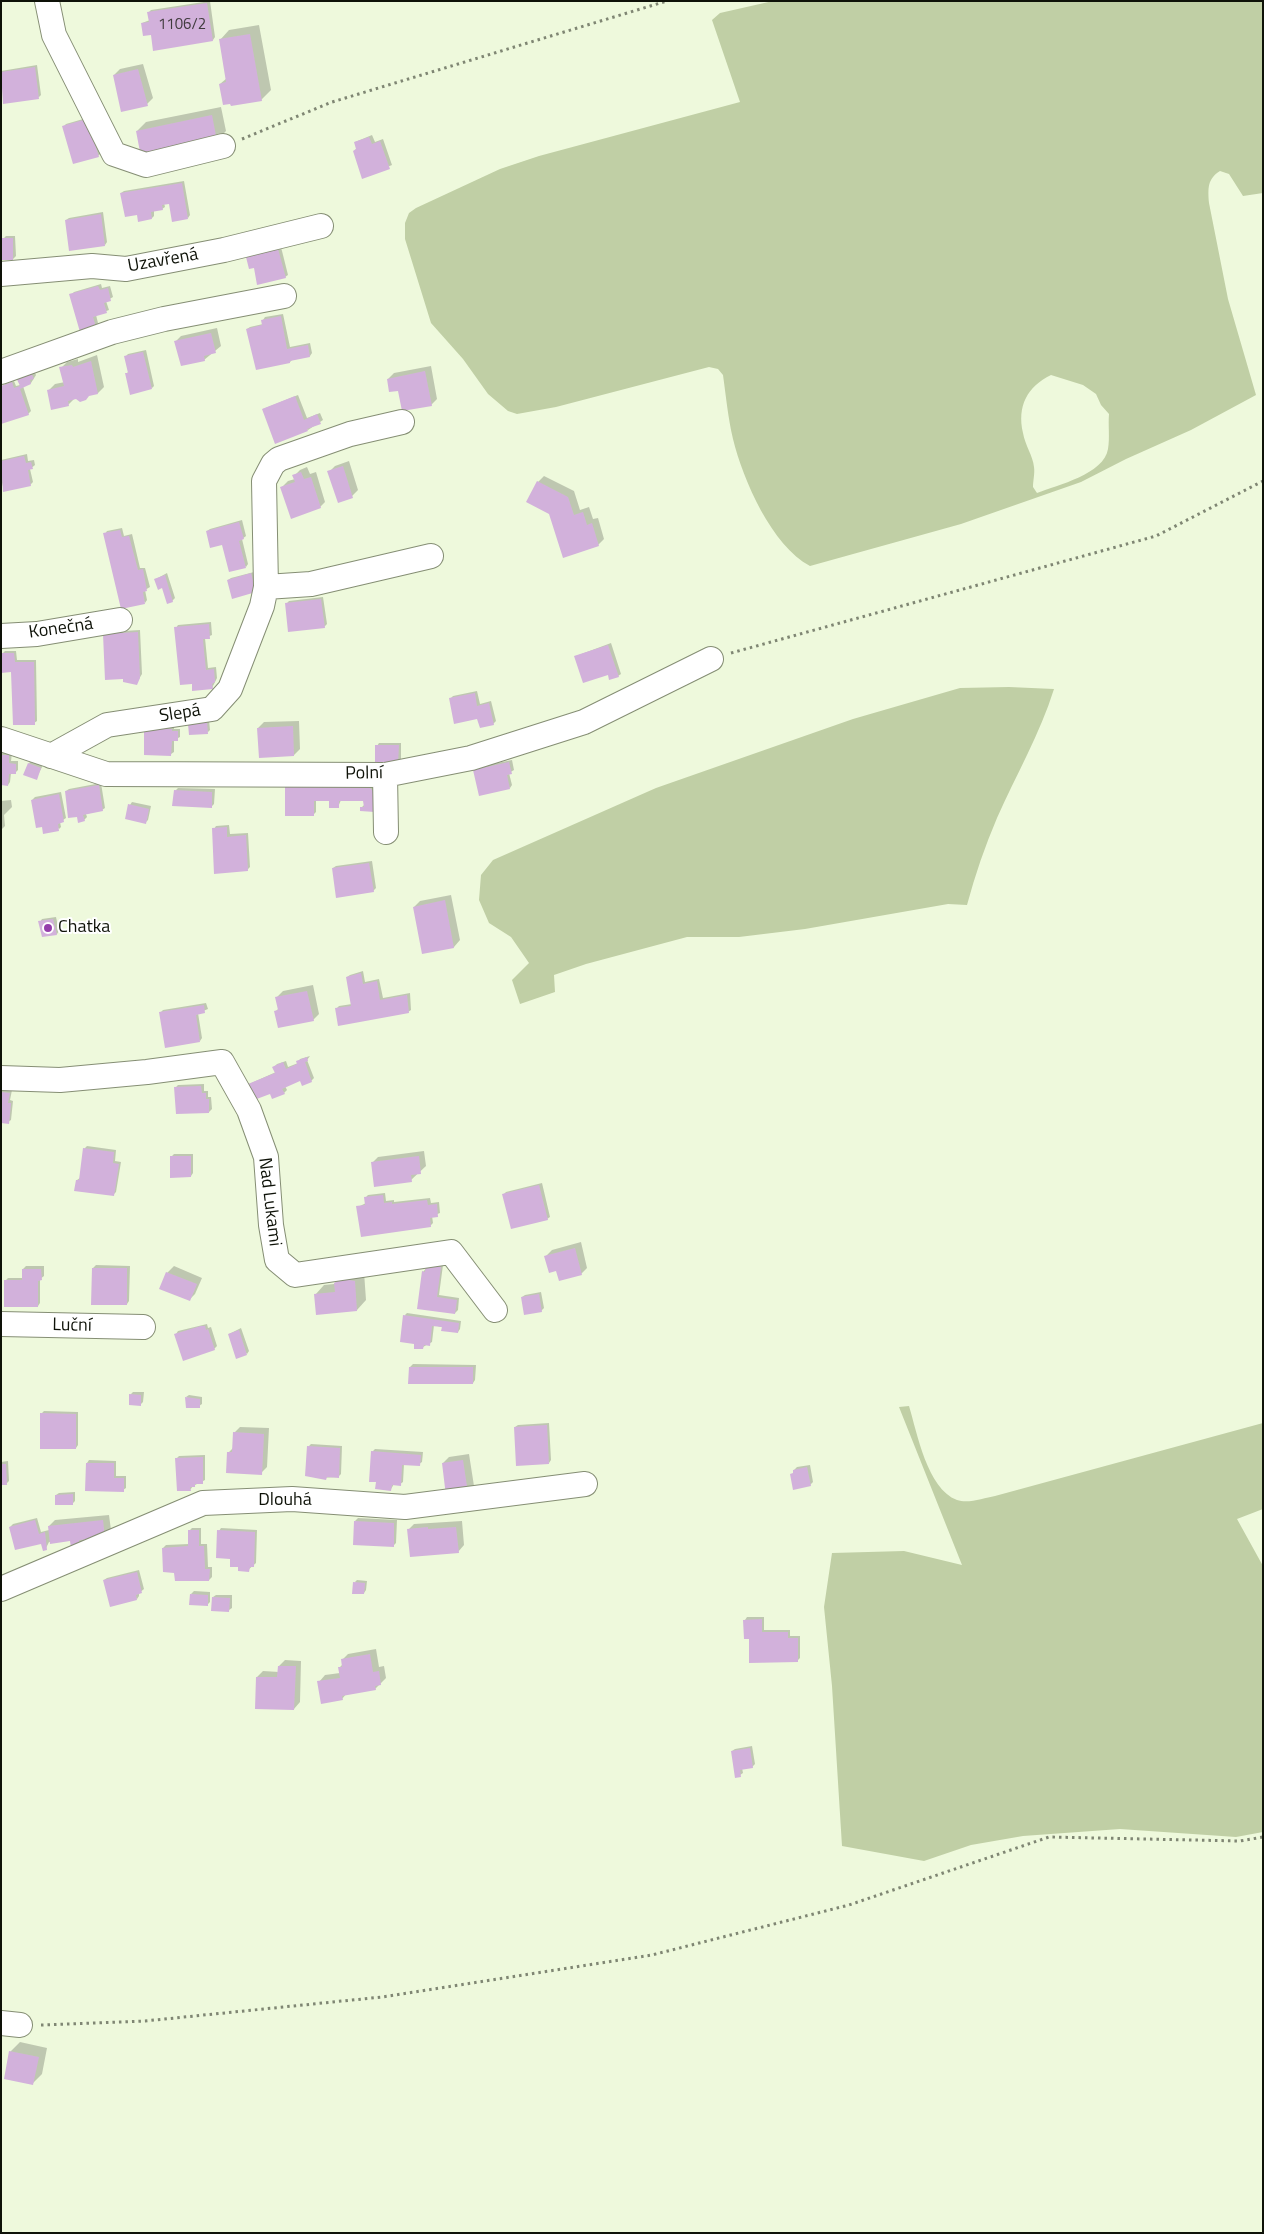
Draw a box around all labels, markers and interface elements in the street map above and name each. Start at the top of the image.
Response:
house number: 1106/2 [158,16,206,34]
street label: Uzavřená [126,244,200,278]
street label: Konečná [27,614,95,644]
street label: Slepá [158,700,202,728]
street label: Polní [345,763,383,785]
place label: Chatka [58,917,110,939]
marker: Chatka [42,922,54,934]
street label: Nad Lukami [253,1156,285,1248]
street label: Luční [52,1315,92,1337]
street label: Dlouhá [258,1490,312,1512]

